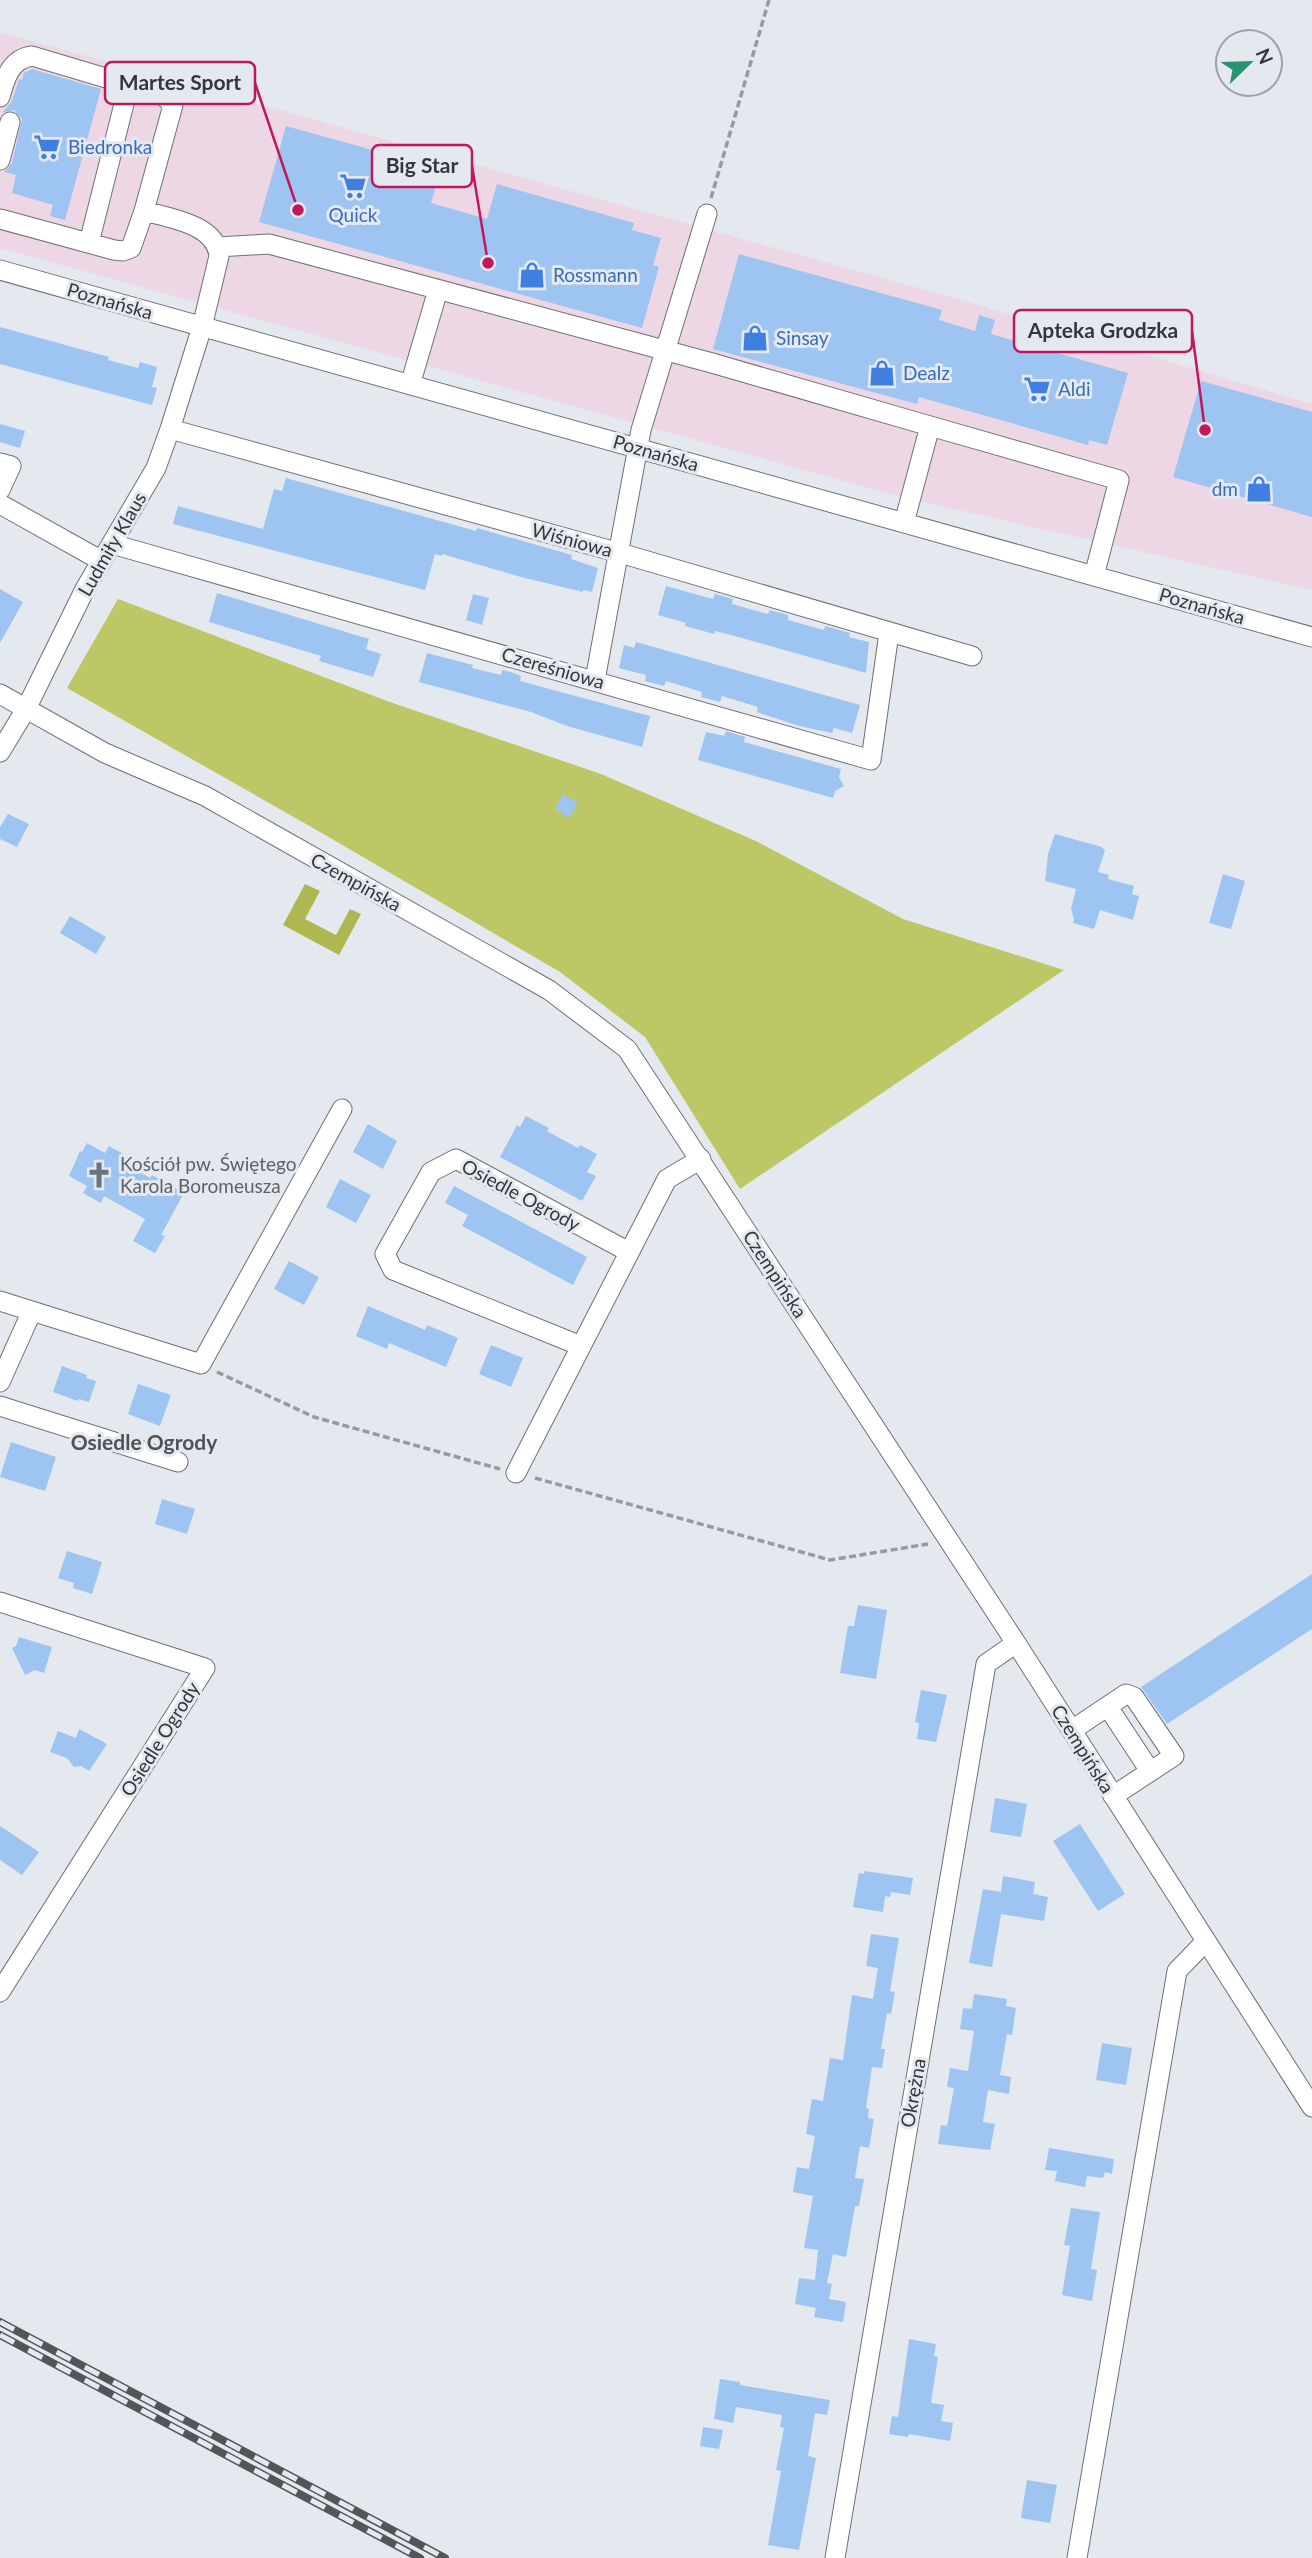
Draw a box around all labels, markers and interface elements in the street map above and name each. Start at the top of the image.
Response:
north arrow [1214,28,1284,98]
text: N [1252,45,1279,67]
callout: Martes Sport [105,62,255,104]
text: Martes Sport [119,69,241,94]
supermarket icon: Biedronka [32,132,62,162]
place label: Biedronka [68,135,152,158]
callout: Big Star [372,145,472,187]
text: Big Star [386,152,458,177]
supermarket icon: Quick [338,171,368,201]
place label: Quick [329,203,378,226]
shop icon: Rossmann [517,260,547,290]
place label: Rossmann [553,263,638,286]
street label: Poznańska [65,277,156,324]
callout: Apteka Grodzka [1014,310,1192,352]
text: Apteka Grodzka [1027,317,1178,342]
shop icon: Sinsay [740,323,770,353]
place label: Sinsay [776,326,829,349]
shop icon: Dealz [867,358,897,388]
place label: Dealz [903,361,950,384]
supermarket icon: Aldi [1022,374,1052,404]
place label: Aldi [1058,377,1091,400]
street label: Poznańska [611,429,702,476]
shop icon: dm [1244,474,1274,504]
place label: dm [1212,477,1238,500]
street label: Ludmiły Klaus [73,488,151,600]
street label: Wiśniowa [529,518,615,561]
street label: Poznańska [1157,582,1248,629]
street label: Czereśniowa [499,642,607,693]
street label: Czempińska [307,847,406,916]
place label: Kościół pw. Świętego Karola Boromeusza [120,1152,296,1197]
street label: Osiedle Ogrody [458,1154,584,1235]
church icon: Kościół pw. Świętego Karola Boromeusza [84,1160,114,1190]
street label: Czempińska [739,1226,812,1322]
district label: Osiedle Ogrody [71,1429,218,1454]
street label: Osiedle Ogrody [115,1677,204,1800]
street label: Czempińska [1047,1700,1120,1797]
street label: Okrężna [895,2057,930,2129]

